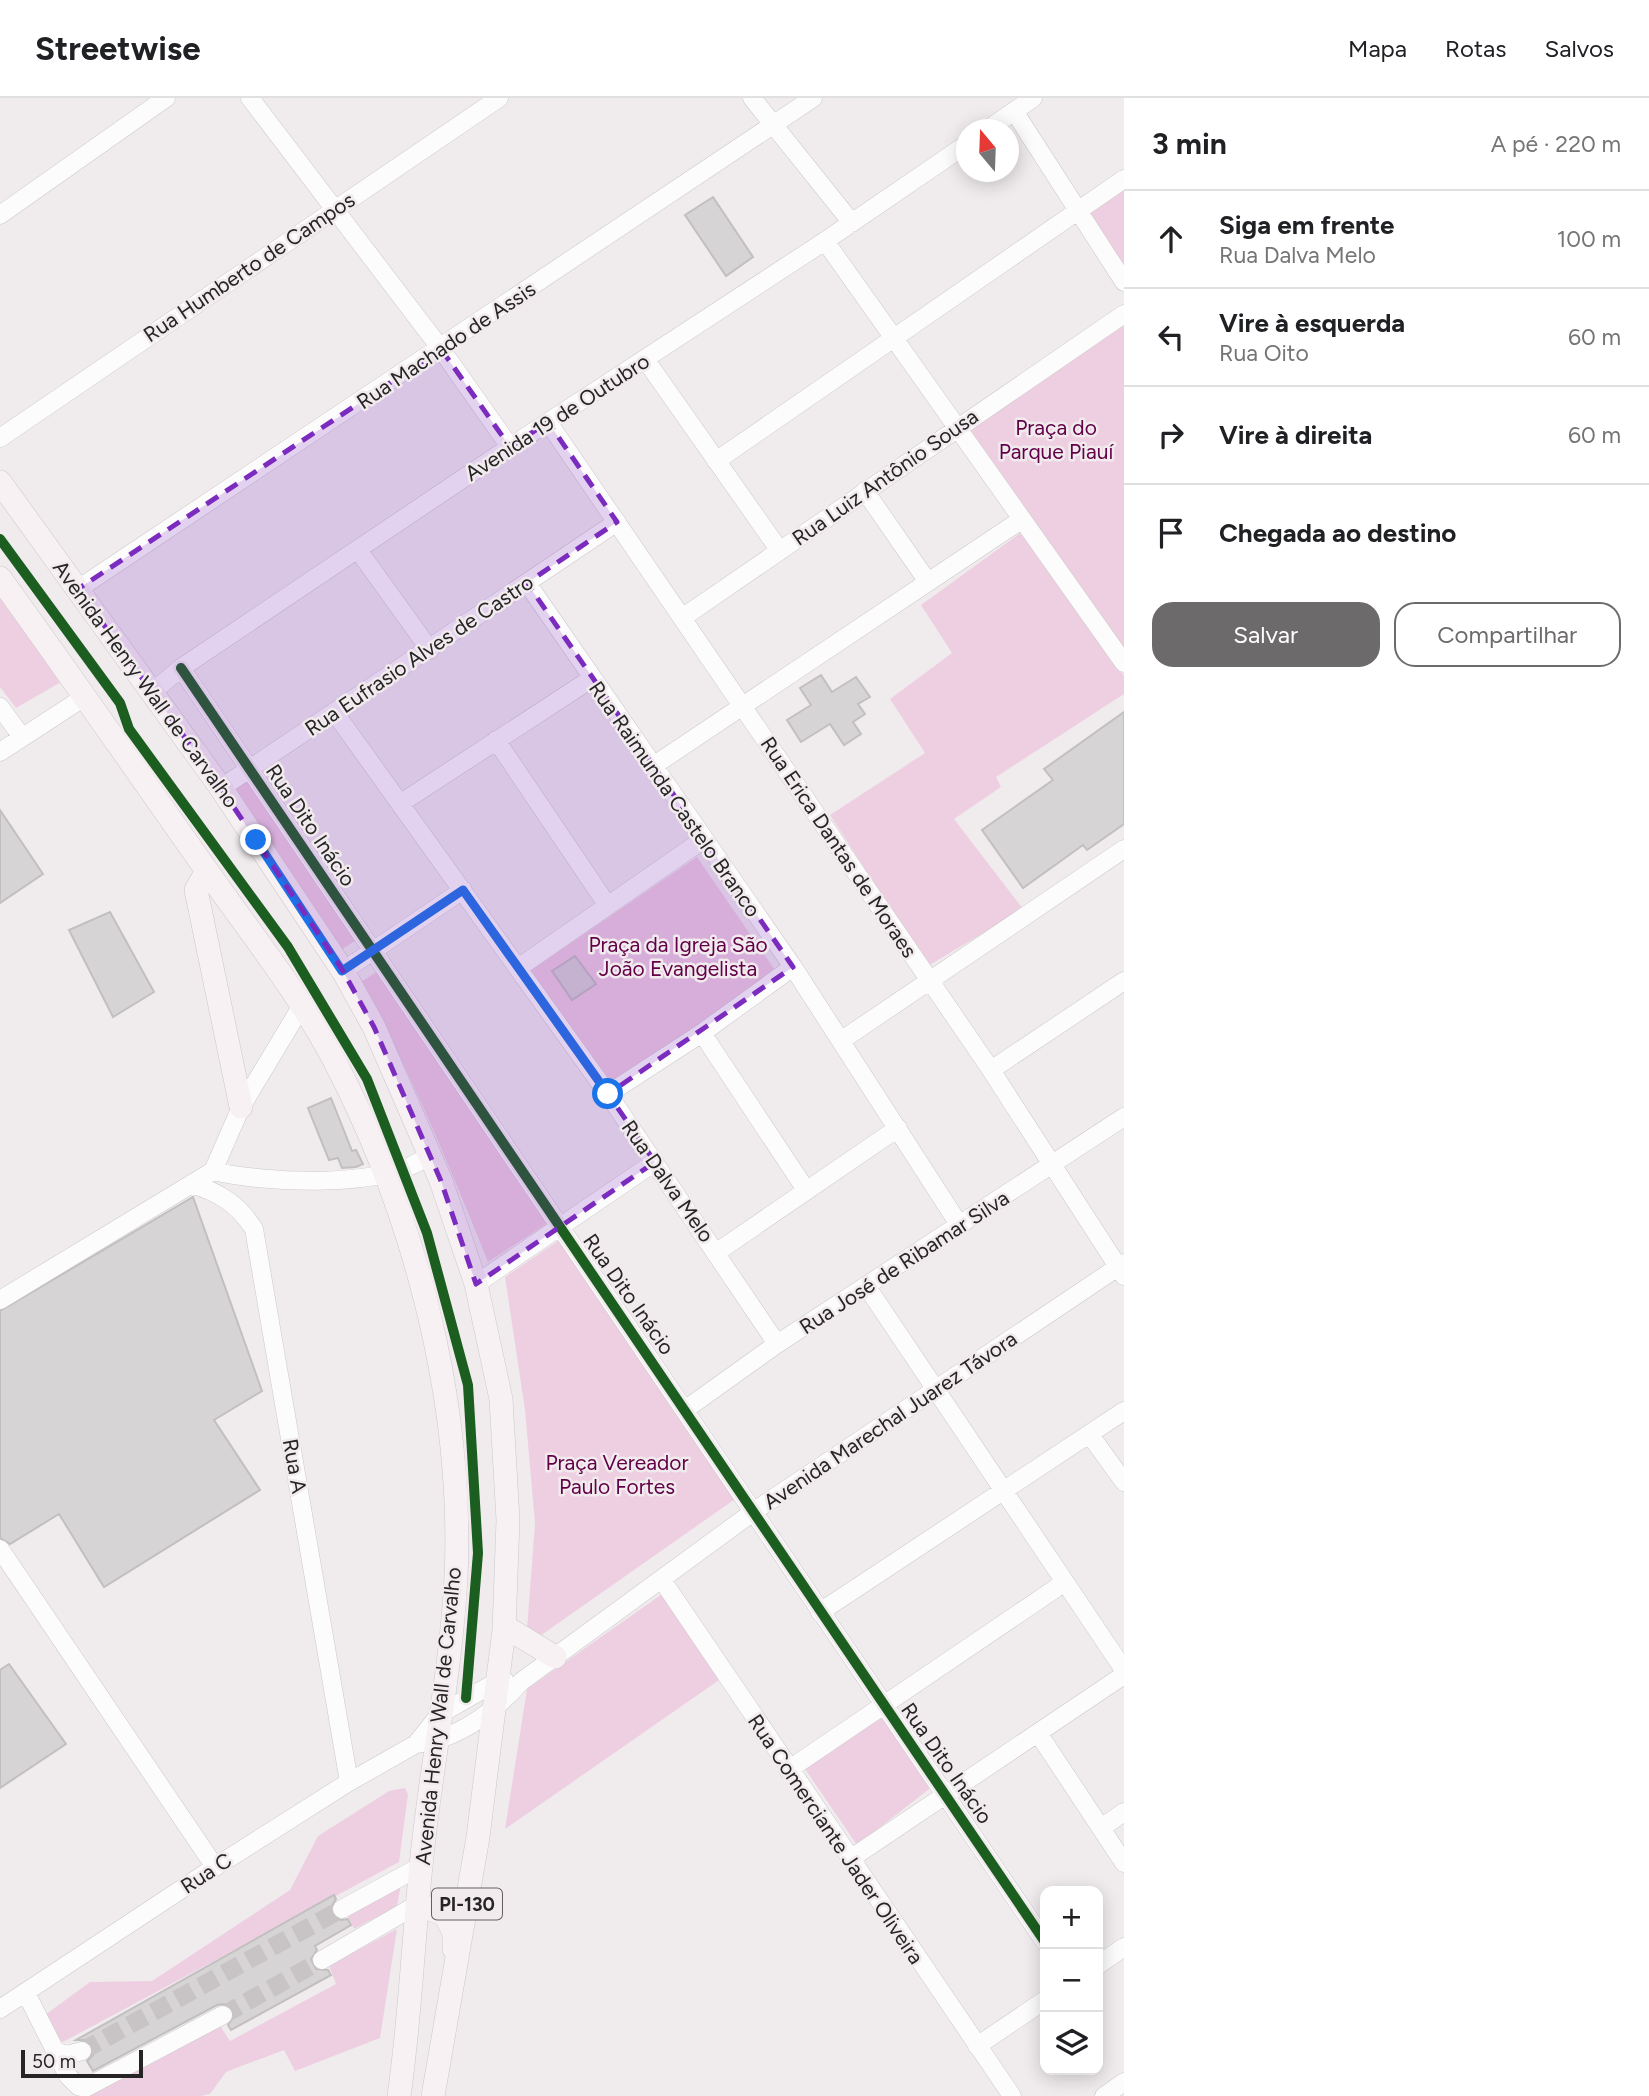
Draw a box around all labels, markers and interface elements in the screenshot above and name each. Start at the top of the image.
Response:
text: Streetwise [35,29,201,68]
text: Mapa [1348,34,1407,63]
text: Rotas [1445,34,1506,63]
text: Salvos [1544,34,1614,63]
north arrow [956,119,1019,182]
text: 3 min [1152,125,1227,162]
text: A pé · 220 m [1491,130,1621,158]
street label: Rua Humberto de Campos [139,187,359,347]
text: Siga em frente [1219,209,1394,241]
icon: ahead [1152,220,1190,258]
text: 100 m [1557,225,1621,253]
text: Rua Dalva Melo [1219,241,1376,269]
street label: Rua Machado de Assis [352,276,540,414]
text: Vire à esquerda [1219,307,1405,339]
icon: left [1152,318,1190,356]
text: 60 m [1568,323,1621,351]
text: Rua Oito [1219,339,1309,367]
street label: Avenida 19 de Outubro [460,348,654,486]
street label: Rua Luiz Antônio Sousa [787,403,983,551]
park label: Praça do Parque Piauí [999,415,1114,464]
icon: right [1152,416,1190,454]
text: Vire à direita [1219,419,1372,451]
text: 60 m [1568,421,1621,449]
icon: arrive [1152,514,1190,552]
text: Chegada ao destino [1219,517,1456,549]
street label: Avenida Henry Wall de Carvalho [48,556,244,812]
street label: Rua Eufrasio Alves de Castro [300,569,538,741]
button: Salvar [1152,602,1380,667]
button: Compartilhar [1394,602,1621,667]
street label: Rua Raimunda Castelo Branco [584,676,766,922]
street label: Rua Erica Dantas de Moraes [756,732,922,962]
street label: Rua Dito Inácio [261,759,361,891]
route end [240,824,271,855]
park label: Praça da Igreja São João Evangelista [588,932,768,981]
route start [592,1078,623,1109]
street label: Rua Dalva Melo [617,1115,719,1247]
street label: Rua José de Ribamar Silva [795,1185,1013,1339]
street label: Rua Dito Inácio [578,1229,680,1359]
street label: Avenida Marechal Juarez Távora [759,1326,1021,1514]
street label: Rua A [278,1437,312,1495]
park label: Praça Vereador Paulo Fortes [545,1450,689,1499]
street label: Avenida Henry Wall de Carvalho [410,1566,466,1866]
street label: Rua Dito Inácio [896,1698,998,1828]
street label: Rua Comerciante Jader Oliveira [743,1709,929,1969]
street label: Rua C [176,1847,236,1899]
map controls [1040,1886,1103,2075]
button: + [1040,1886,1103,1949]
road number: PI-130 [432,1888,502,1920]
button: − [1040,1949,1103,2012]
button: layers [1040,2012,1103,2075]
scale bar [21,2047,144,2079]
text: 50 m [32,2050,76,2073]

